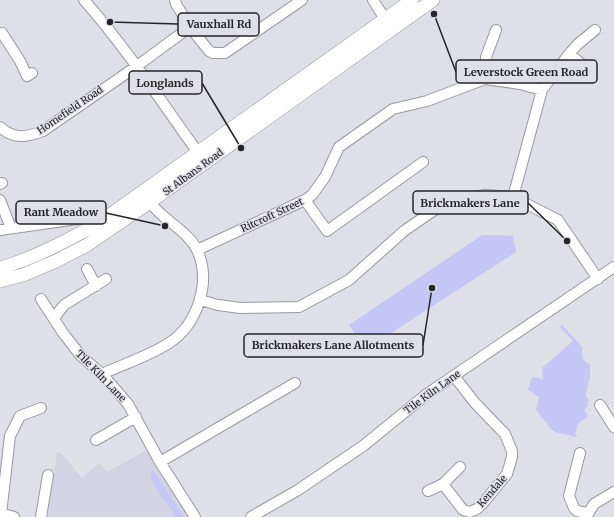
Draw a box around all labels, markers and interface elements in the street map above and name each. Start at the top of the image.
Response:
callout: Vauxhall Rd [178,13,259,36]
text: Vauxhall Rd [186,17,252,31]
callout: Leverstock Green Road [456,60,597,83]
text: Leverstock Green Road [464,65,589,79]
callout: Longlands [129,71,202,94]
text: Longlands [136,76,194,90]
street label: Homefield Road [34,83,106,137]
street label: St Albans Road [160,146,226,198]
callout: Brickmakers Lane [413,191,528,214]
street label: Ritcroft Street [239,195,305,235]
text: Brickmakers Lane [420,196,520,210]
callout: Rant Meadow [16,201,106,224]
text: Rant Meadow [24,205,99,219]
callout: Brickmakers Lane Allotments [244,334,423,357]
text: Brickmakers Lane Allotments [252,338,415,352]
street label: Tile Kiln Lane [73,347,129,405]
street label: Tile Kiln Lane [401,367,463,417]
street label: Kendale [474,472,510,510]

